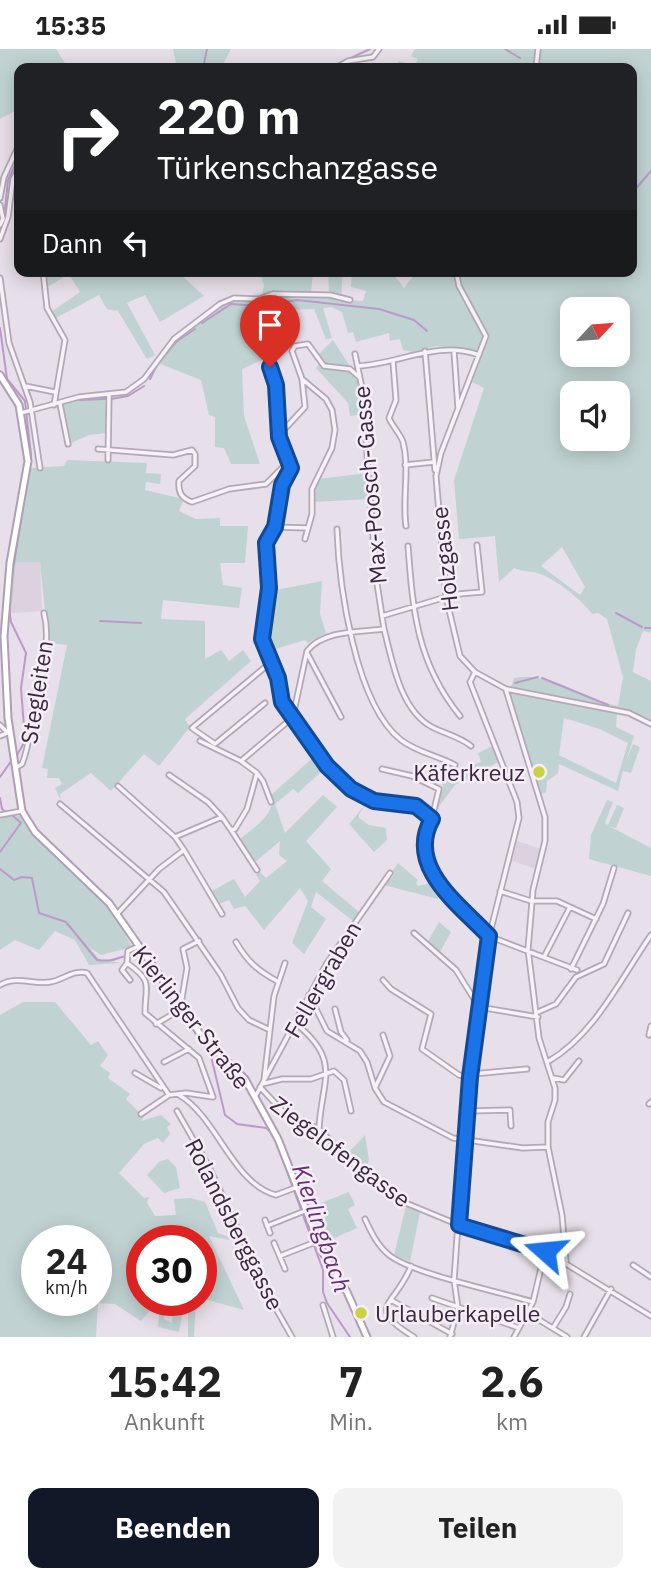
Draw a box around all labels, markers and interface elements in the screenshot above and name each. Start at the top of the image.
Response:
text: 15:35 [35,8,106,42]
text: 220 m [157,84,301,147]
icon: right [42,91,133,182]
text: Türkenschanzgasse [157,146,438,188]
icon: left [117,224,155,262]
text: Dann [42,226,103,260]
pin [240,295,300,367]
north arrow [560,297,630,367]
map controls [560,297,630,451]
icon: arrive [251,306,289,344]
button: sound [560,381,630,451]
street label: Max-Poosch-Gasse [345,385,393,585]
street label: Holzgasse [424,505,464,613]
street label: Stegleiten [13,638,59,746]
place label: Käferkreuz [413,757,525,787]
marker: Käferkreuz [531,764,547,780]
street label: Fellergraben [277,915,367,1043]
street label: Kierlinger Straße [126,939,258,1095]
street label: Ziegelofengasse [265,1089,417,1213]
street label: Rolandsberggasse [179,1133,291,1315]
water label: Kierlingbach [285,1160,359,1296]
position arrow [508,1214,582,1288]
speed limit sign: 30 [126,1225,217,1316]
text: 24 [45,1238,88,1284]
text: km/h [45,1276,88,1299]
place label: Urlauberkapelle [375,1298,540,1328]
marker: Urlauberkapelle [353,1305,369,1321]
text: 15:42 [107,1354,222,1409]
text: 7 [339,1354,364,1409]
text: 2.6 [480,1354,544,1409]
text: Ankunft [124,1406,205,1436]
text: Min. [329,1406,373,1436]
text: km [496,1406,528,1436]
button: Beenden [28,1488,319,1568]
button: Teilen [333,1488,623,1568]

